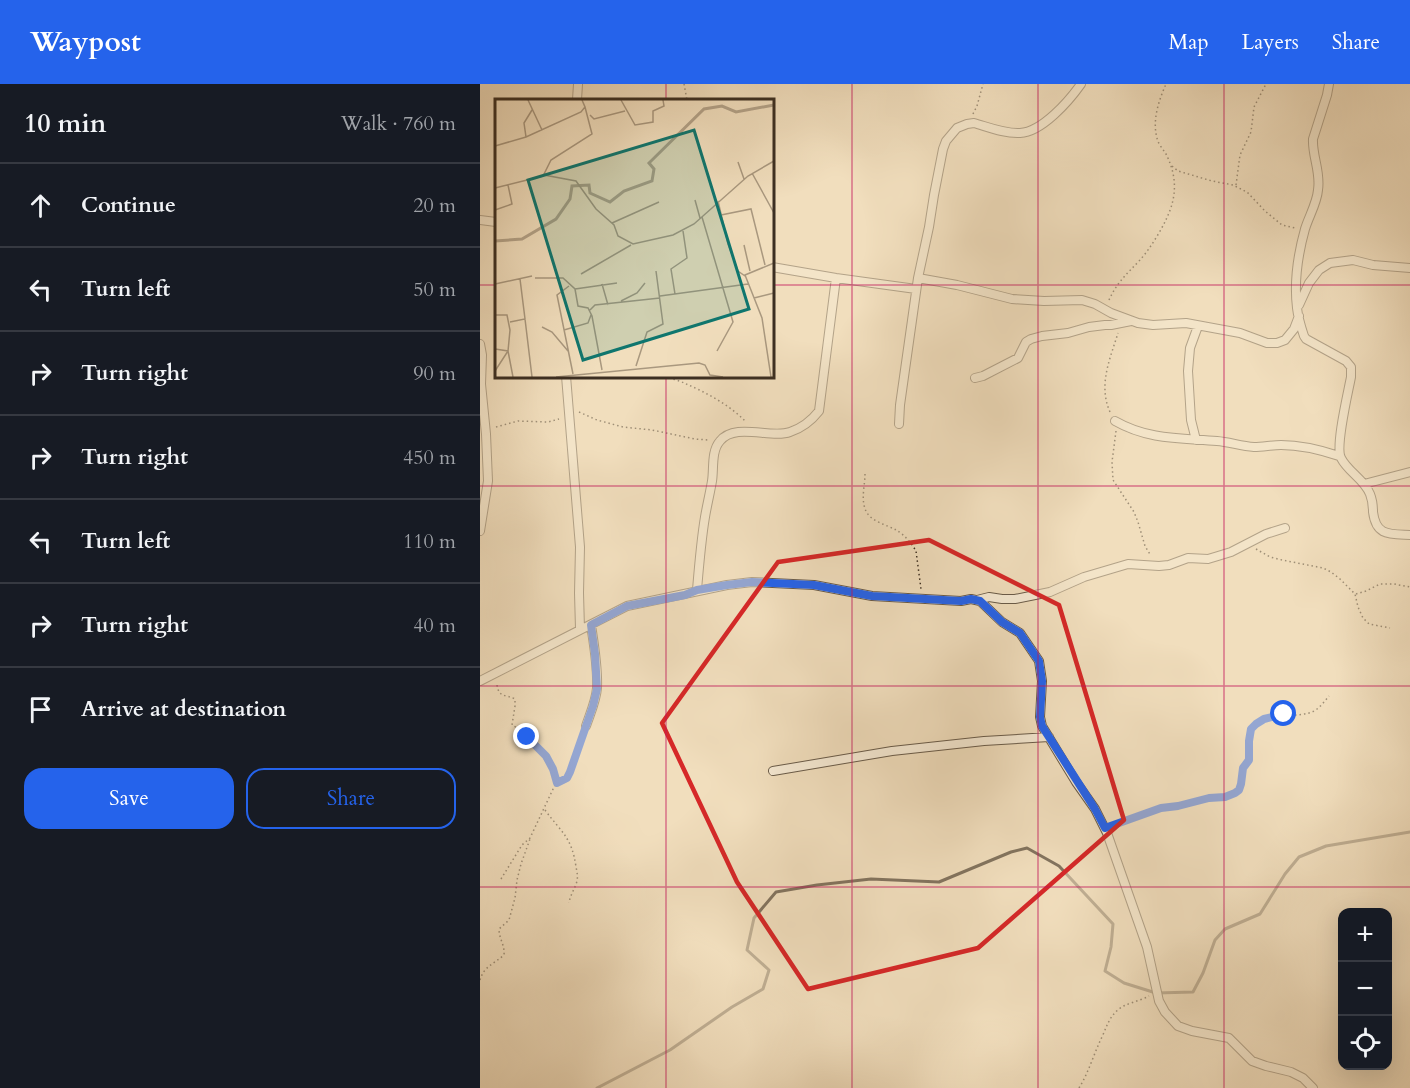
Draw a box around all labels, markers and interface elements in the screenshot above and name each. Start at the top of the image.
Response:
text: Waypost [30,23,141,61]
text: Map [1169,28,1209,57]
text: Layers [1242,28,1299,57]
text: Share [1332,28,1380,57]
inset map [495,99,774,378]
text: 10 min [24,106,107,141]
text: Walk · 760 m [341,110,456,137]
icon: ahead [24,189,57,222]
text: Continue [81,190,176,220]
text: 20 m [413,192,456,219]
icon: left [24,273,57,306]
text: Turn left [81,274,170,304]
text: 50 m [413,276,456,303]
icon: right [24,357,57,390]
text: Turn right [81,358,188,388]
text: 90 m [413,360,456,387]
icon: right [24,441,57,474]
text: Turn right [81,442,188,472]
text: 450 m [403,444,456,471]
icon: left [24,525,57,558]
text: Turn left [81,526,170,556]
text: 110 m [403,528,456,555]
icon: right [24,609,57,642]
text: Turn right [81,610,188,640]
text: 40 m [413,612,456,639]
icon: arrive [24,693,57,726]
text: Arrive at destination [81,694,286,724]
route start [1270,700,1296,726]
route end [513,723,539,749]
button: Save [24,768,234,829]
button: Share [246,768,456,829]
map controls [1338,908,1392,1070]
button: + [1338,908,1392,962]
button: − [1338,962,1392,1016]
button: locate [1338,1016,1392,1070]

